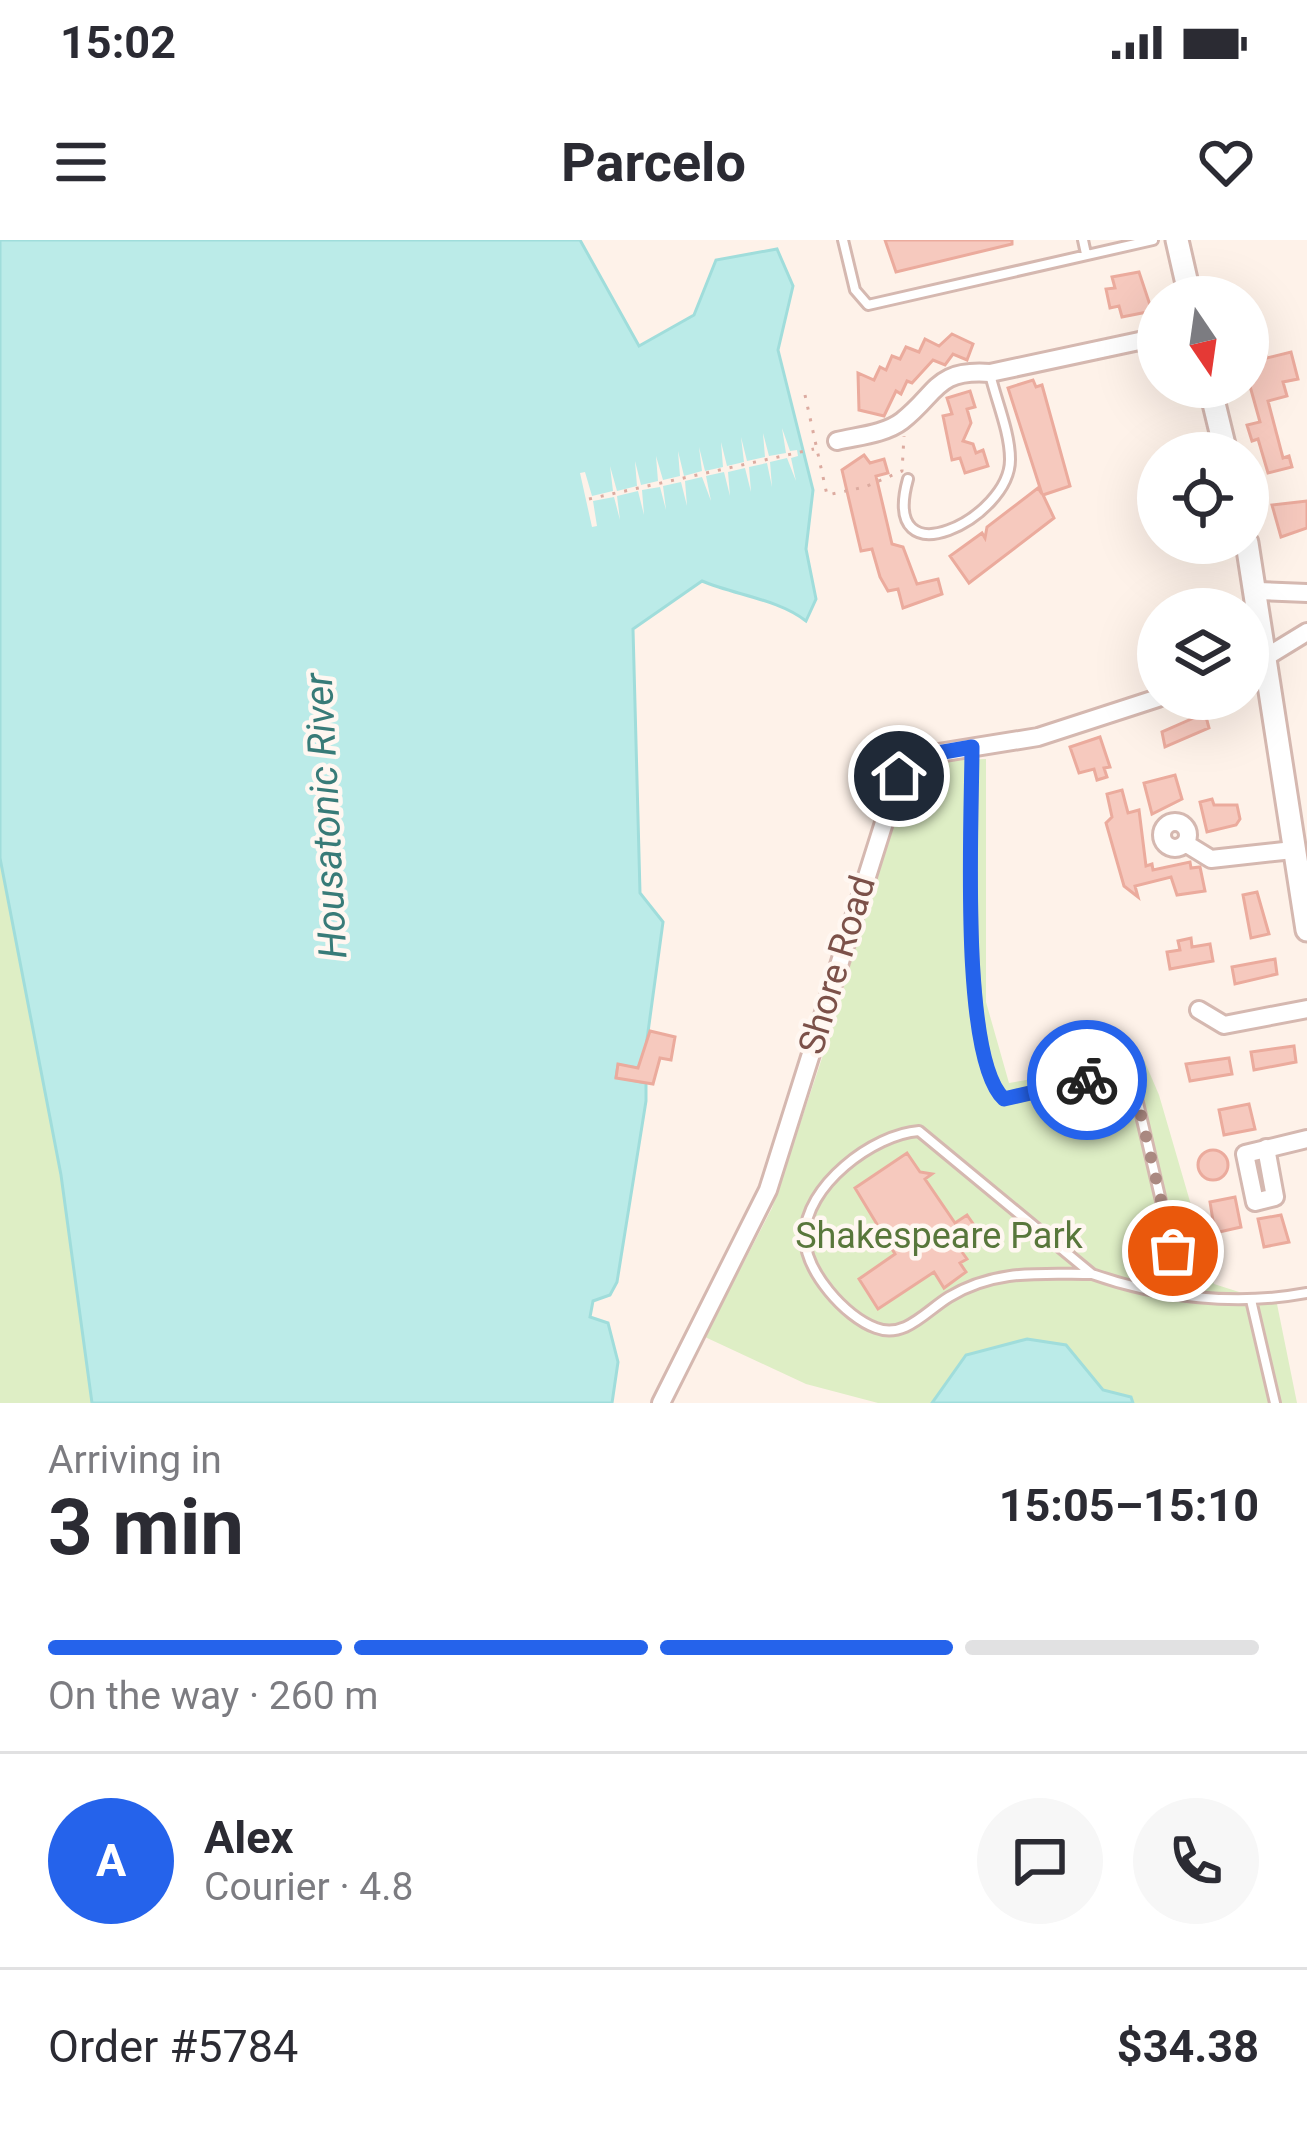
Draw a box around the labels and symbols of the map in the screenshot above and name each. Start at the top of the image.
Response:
north arrow [1137,276,1269,408]
water label: Housatonic River [295,671,356,960]
pin [848,725,950,827]
street label: Shore Road [790,871,884,1059]
courier [1027,1020,1147,1140]
pin [1122,1200,1224,1302]
park label: Shakespeare Park [795,1215,1084,1257]

